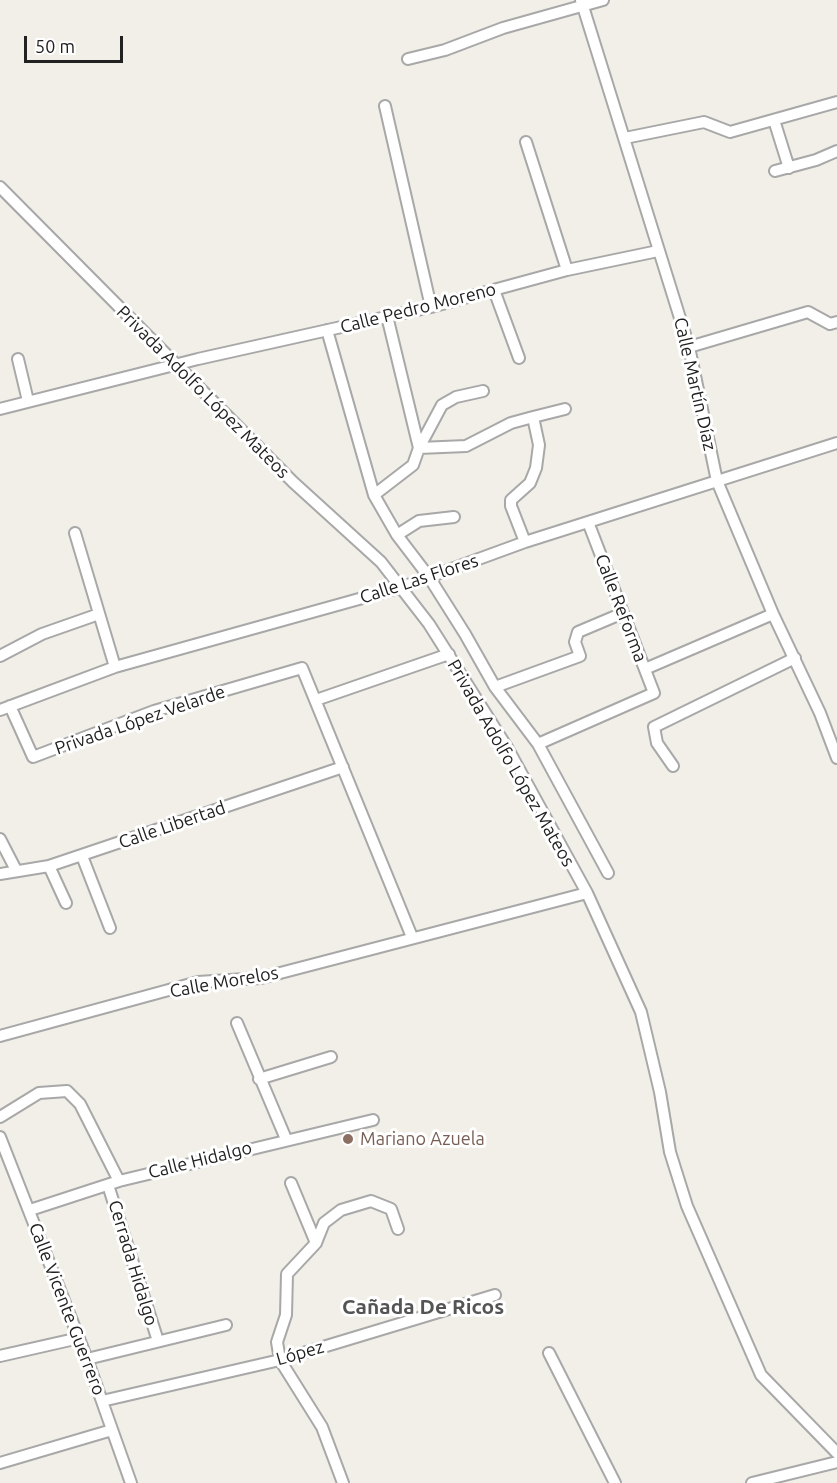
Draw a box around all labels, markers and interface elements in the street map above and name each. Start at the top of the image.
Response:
scale bar [27,24,126,62]
text: 50 m [35,36,75,56]
street label: Calle Pedro Moreno [338,278,498,338]
street label: Privada Adolfo López Mateos [112,301,294,483]
street label: Calle Martín Díaz [669,315,721,453]
street label: Calle Las Flores [357,550,481,608]
street label: Calle Reforma [591,551,651,665]
street label: Privada Adolfo López Mateos [443,656,579,870]
street label: Privada López Velarde [52,681,228,759]
street label: Calle Libertad [116,797,228,853]
street label: Calle Morelos [168,962,280,1002]
place label: Mariano Azuela [360,1128,485,1150]
marker: Mariano Azuela [341,1132,355,1146]
street label: Calle Hidalgo [146,1137,254,1183]
street label: Cerrada Hidalgo [104,1198,162,1328]
street label: Calle Vicente Guerrero [24,1220,110,1398]
district label: Cañada De Ricos [342,1294,504,1320]
street label: López [274,1336,326,1370]

